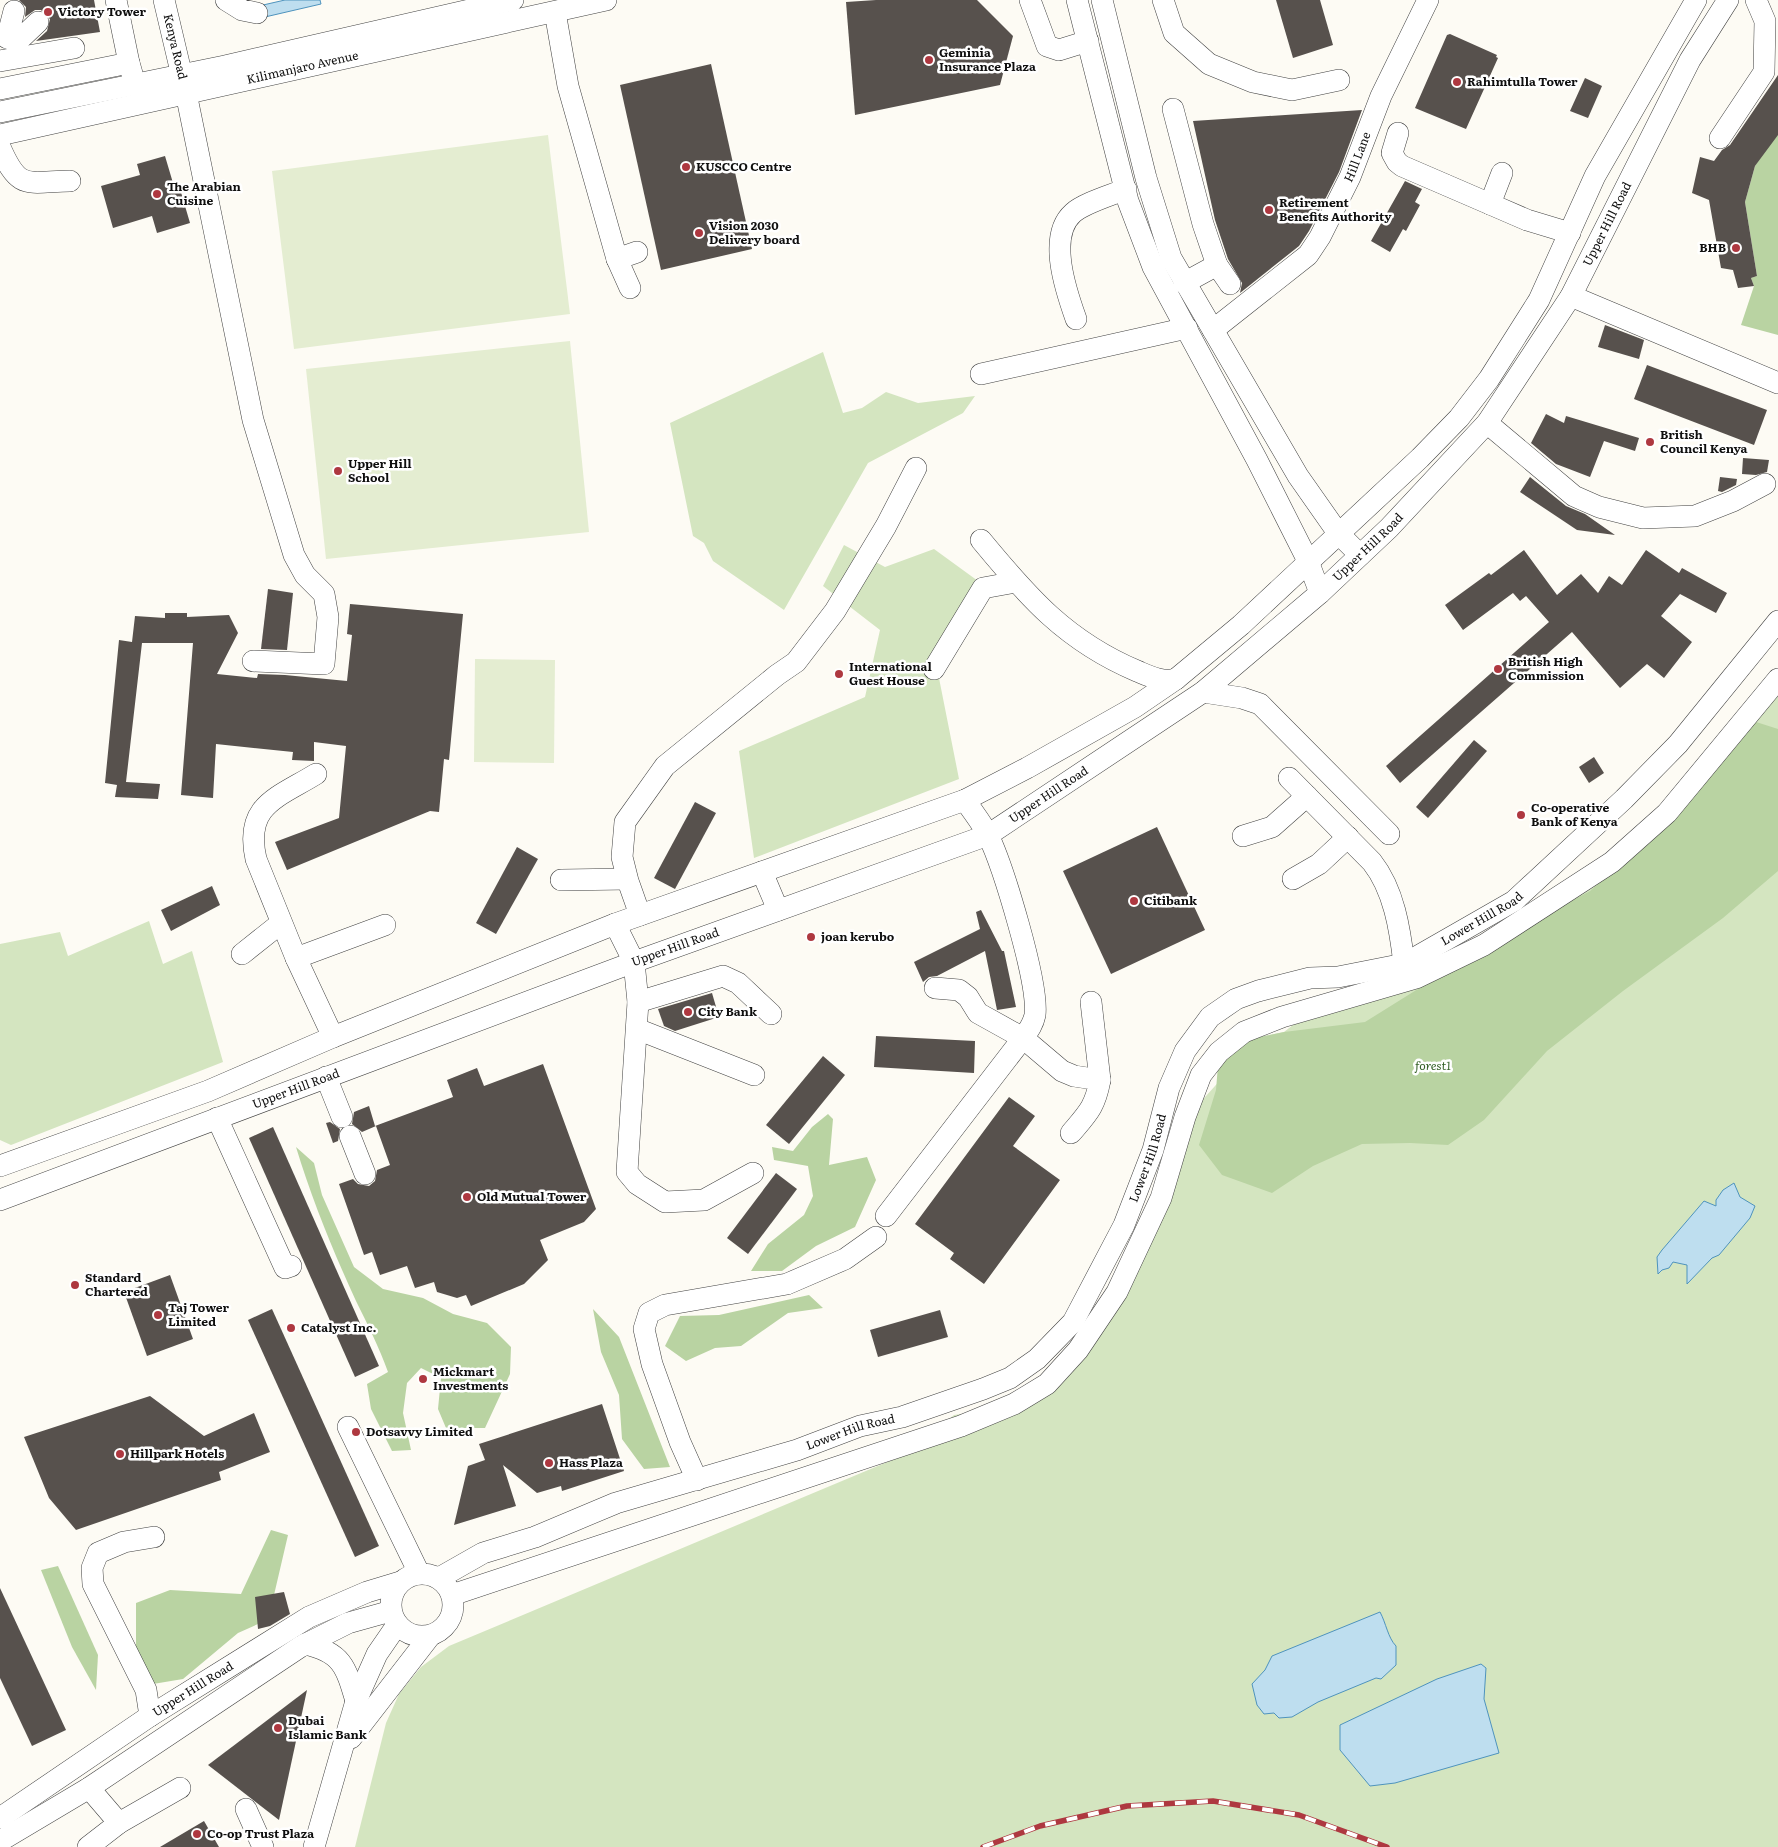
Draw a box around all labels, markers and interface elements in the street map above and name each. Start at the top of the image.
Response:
place label: Victory Tower [58,2,146,20]
marker: Victory Tower [42,6,54,18]
street label: Kenya Road [160,12,193,82]
place label: Geminia Insurance Plaza [939,43,1036,75]
street label: Kilimanjaro Avenue [245,45,360,88]
marker: Geminia Insurance Plaza [923,54,935,66]
place label: Rahimtulla Tower [1467,72,1578,90]
marker: Rahimtulla Tower [1451,76,1463,88]
street label: Hill Lane [1339,129,1374,185]
place label: KUSCCO Centre [696,157,792,175]
marker: KUSCCO Centre [680,161,692,173]
place label: The Arabian Cuisine [167,177,241,209]
street label: Upper Hill Road [1578,178,1635,269]
marker: The Arabian Cuisine [151,188,163,200]
place label: Retirement Benefits Authority [1279,193,1392,225]
marker: Retirement Benefits Authority [1263,204,1275,216]
place label: Vision 2030 Delivery board [709,216,800,248]
marker: Vision 2030 Delivery board [693,227,705,239]
place label: BHB [1699,238,1726,256]
marker: BHB [1730,242,1742,254]
place label: British Council Kenya [1660,425,1748,457]
marker: British Council Kenya [1644,436,1656,448]
place label: Upper Hill School [348,454,412,486]
marker: Upper Hill School [332,465,344,477]
street label: Upper Hill Road [1328,508,1407,585]
place label: British High Commission [1508,652,1585,684]
place label: International Guest House [849,657,933,689]
marker: British High Commission [1492,663,1504,675]
marker: International Guest House [833,668,845,680]
street label: Upper Hill Road [1005,761,1092,827]
place label: Co-operative Bank of Kenya [1531,798,1618,830]
marker: Co-operative Bank of Kenya [1515,809,1527,821]
street label: Lower Hill Road [1437,887,1527,949]
place label: Citibank [1144,891,1198,909]
marker: Citibank [1128,895,1140,907]
street label: Upper Hill Road [629,922,722,970]
place label: joan kerubo [821,927,895,945]
marker: joan kerubo [805,931,817,943]
place label: City Bank [698,1002,758,1020]
marker: City Bank [682,1006,694,1018]
park label: forest1 [1414,1056,1451,1074]
street label: Upper Hill Road [249,1063,342,1113]
street label: Lower Hill Road [1124,1111,1170,1205]
place label: Old Mutual Tower [477,1187,587,1205]
marker: Old Mutual Tower [461,1191,473,1203]
place label: Standard Chartered [85,1268,148,1300]
marker: Standard Chartered [69,1279,81,1291]
place label: Taj Tower Limited [168,1298,229,1330]
marker: Taj Tower Limited [152,1309,164,1321]
place label: Catalyst Inc. [301,1318,377,1336]
marker: Catalyst Inc. [285,1322,297,1334]
place label: Mickmart Investments [433,1362,508,1394]
marker: Mickmart Investments [417,1373,429,1385]
street label: Lower Hill Road [803,1409,897,1454]
place label: Dotsavvy Limited [366,1422,473,1440]
marker: Dotsavvy Limited [350,1426,362,1438]
place label: Hillpark Hotels [130,1444,224,1462]
marker: Hillpark Hotels [114,1448,126,1460]
place label: Hass Plaza [559,1453,623,1471]
marker: Hass Plaza [543,1457,555,1469]
street label: Upper Hill Road [149,1656,237,1720]
place label: Dubai Islamic Bank [288,1711,368,1743]
marker: Dubai Islamic Bank [272,1722,284,1734]
place label: Co-op Trust Plaza [207,1824,314,1842]
marker: Co-op Trust Plaza [191,1828,203,1840]

